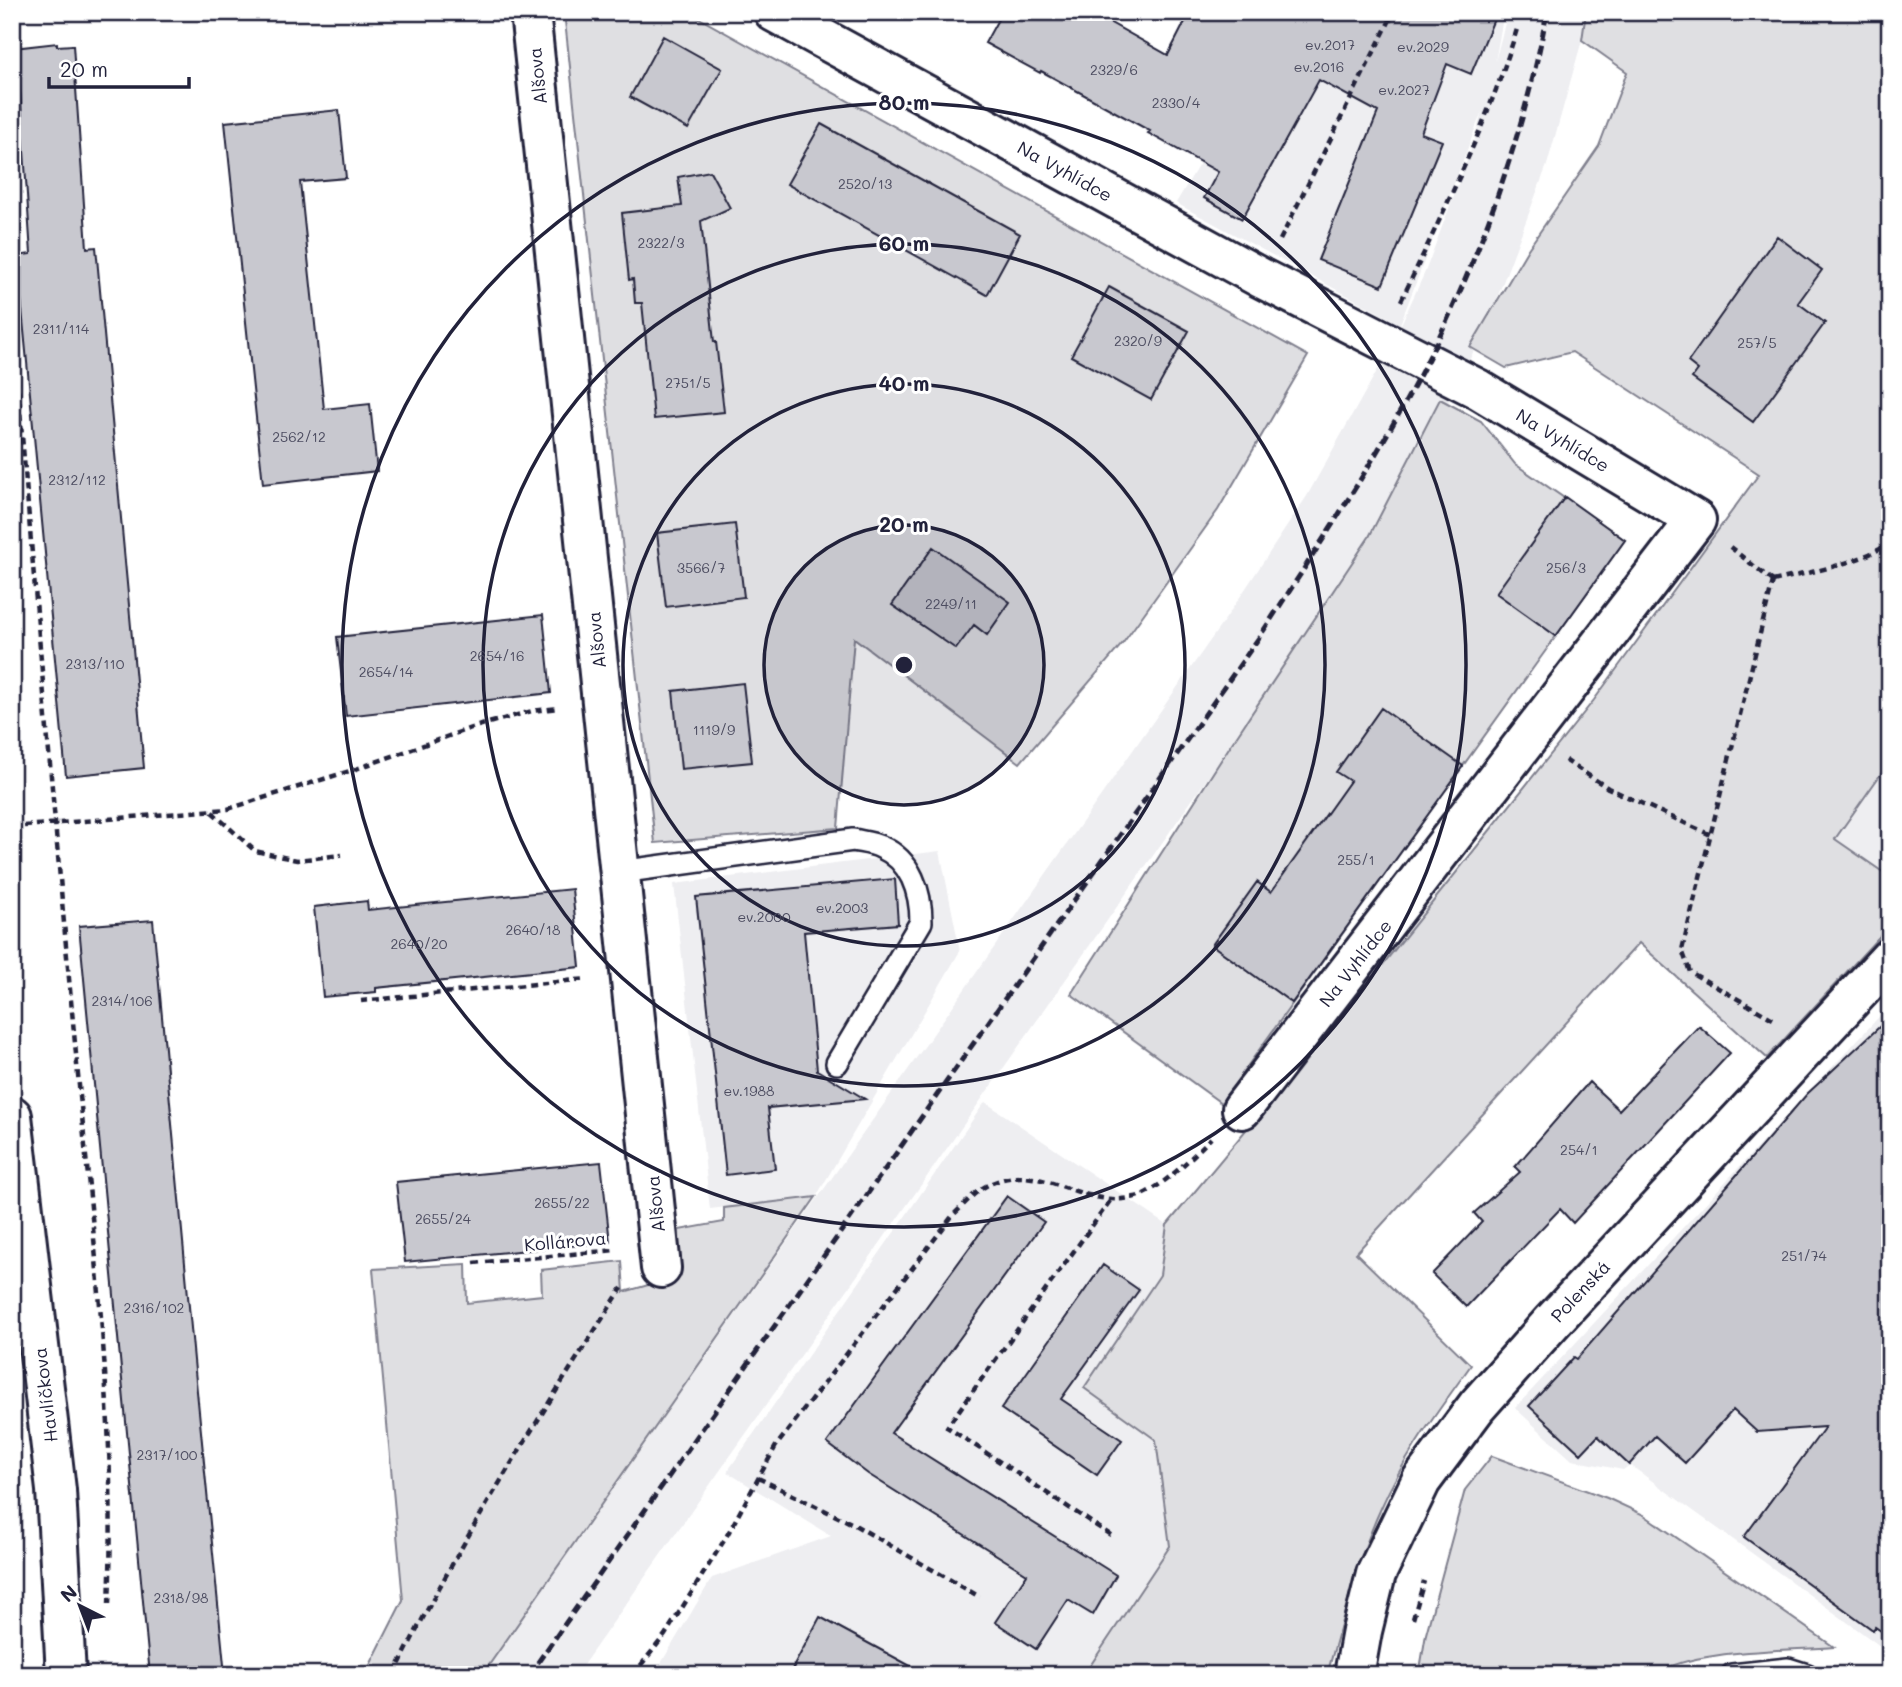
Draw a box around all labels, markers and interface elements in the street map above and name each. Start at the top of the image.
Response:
house number: ev.2017 [1305,35,1355,54]
house number: ev.2029 [1397,37,1449,56]
scale bar [49,46,189,90]
street label: Alšova [522,46,552,106]
text: 20 m [60,55,108,82]
house number: ev.2016 [1294,57,1344,76]
house number: 2329/6 [1090,60,1138,79]
house number: ev.2027 [1378,80,1430,99]
text: 80 m [879,88,929,115]
house number: 2330/4 [1152,93,1201,112]
street label: Na Vyhlídce [1013,135,1117,207]
house number: 2520/13 [838,174,892,193]
text: 60 m [879,229,929,256]
house number: 2322/3 [637,233,685,252]
house number: 2311/114 [33,319,90,338]
house number: 2320/9 [1114,331,1162,350]
house number: 257/5 [1737,333,1777,352]
text: 40 m [878,369,930,396]
house number: 2751/5 [665,373,711,392]
street label: Na Vyhlídce [1512,403,1614,477]
house number: 2562/12 [272,427,326,446]
house number: 2312/112 [48,470,106,489]
text: 20 m [879,510,929,537]
house number: 3566/7 [677,558,725,577]
house number: 256/3 [1546,558,1586,577]
house number: 2249/11 [925,594,977,613]
street label: Alšova [581,610,611,670]
house number: 2654/16 [470,646,524,665]
centre of rings [892,653,916,677]
house number: 2313/110 [66,654,125,673]
house number: 2654/14 [359,662,414,681]
house number: 1119/9 [693,720,735,739]
house number: 255/1 [1337,850,1375,869]
house number: ev.2003 [816,898,868,917]
house number: ev.2000 [737,907,791,926]
street label: Na Vyhlídce [1313,914,1397,1012]
house number: 2640/18 [505,920,561,939]
house number: 2640/20 [391,934,448,953]
house number: 2314/106 [91,991,153,1010]
house number: ev.1988 [724,1081,774,1100]
house number: 254/1 [1560,1140,1598,1159]
street label: Alšova [640,1174,670,1234]
house number: 2655/22 [534,1193,590,1212]
house number: 2655/24 [415,1209,472,1228]
street label: Kollárova [523,1225,607,1257]
house number: 251/74 [1781,1246,1828,1265]
street label: Polenská [1545,1255,1615,1327]
house number: 2316/102 [124,1298,184,1317]
street label: Havlíčkova [27,1346,63,1444]
house number: 2317/100 [137,1445,198,1464]
north arrow [46,1572,116,1642]
text: N [55,1579,82,1607]
house number: 2318/98 [154,1588,208,1607]

